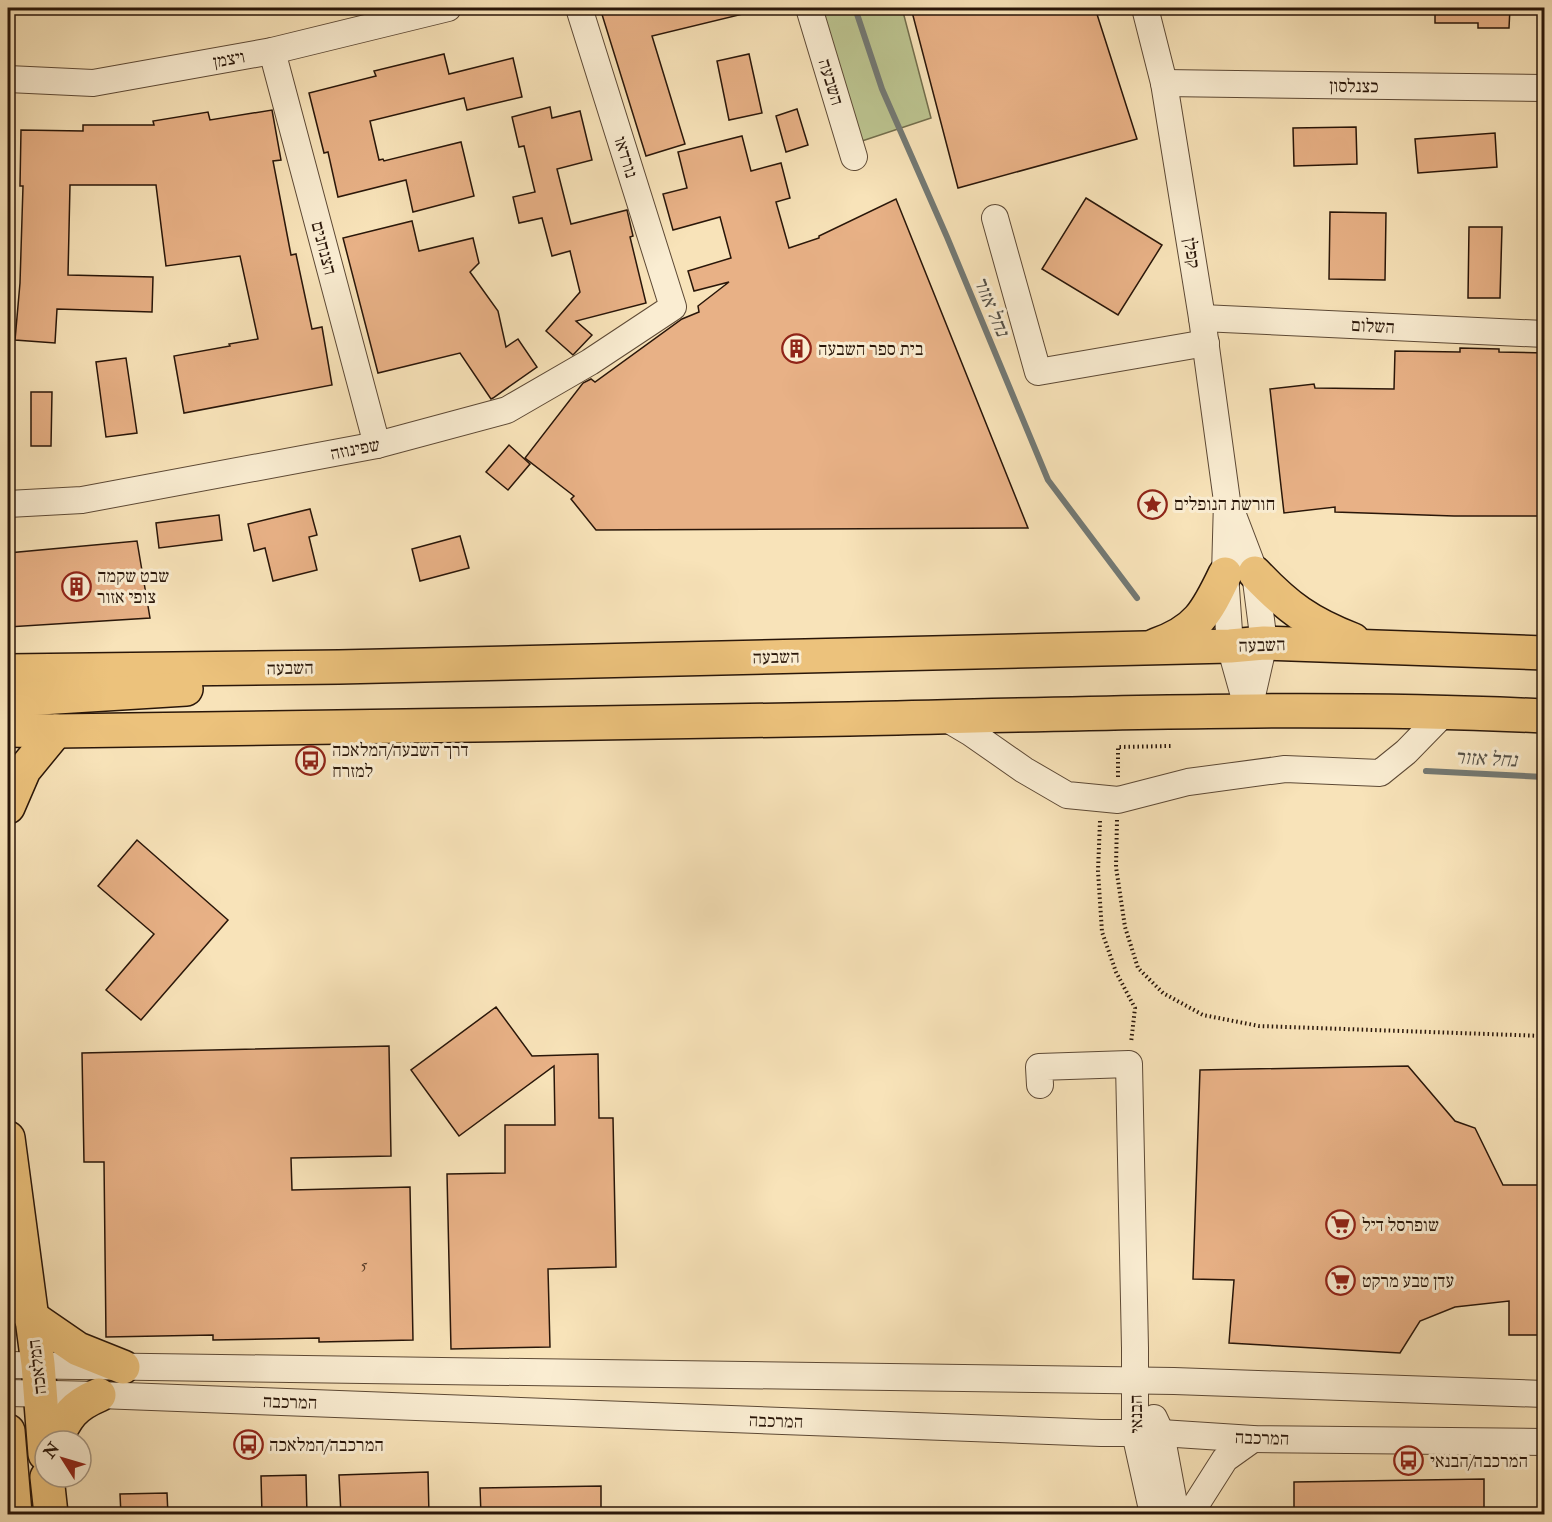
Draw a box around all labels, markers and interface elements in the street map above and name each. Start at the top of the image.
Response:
street label: ויצמן [211,45,247,74]
street label: השבעה [813,56,848,108]
street label: כצנלסון [1329,75,1379,98]
street label: נורדאו [608,134,643,181]
street label: הצנחנים [305,219,342,277]
street label: קפלן [1178,236,1205,270]
water label: נחל אזור [968,273,1016,341]
street label: השלום [1350,314,1395,339]
building icon: בית ספר השבעה [781,333,813,365]
place label: בית ספר השבעה [818,338,924,361]
street label: שפינוזה [328,433,382,466]
place icon: חורשת הנופלים [1137,488,1169,520]
place label: חורשת הנופלים [1174,493,1275,516]
place label: שבט שקמה צופי אזור [97,565,169,609]
building icon: שבט שקמה צופי אזור [60,570,92,602]
street label: השבעה [1238,633,1286,658]
street label: השבעה [752,646,800,669]
street label: השבעה [266,657,314,680]
place label: דרך השבעה/המלאכה למזרח [332,739,469,783]
bus stop icon: דרך השבעה/המלאכה למזרח [295,744,327,776]
water label: נחל אזור [1454,744,1519,773]
supermarket icon: שופרסל דיל [1325,1209,1357,1241]
place label: שופרסל דיל [1362,1214,1439,1237]
house number: 5 [361,1256,368,1275]
supermarket icon: עדן טבע מרקט [1325,1265,1357,1297]
place label: עדן טבע מרקט [1362,1270,1454,1293]
street label: המלאכה [23,1338,52,1396]
street label: המרכבה [262,1390,318,1415]
street label: הבנאי [1125,1394,1148,1434]
street label: המרכבה [748,1409,804,1434]
street label: המרכבה [1234,1426,1290,1451]
north arrow [33,1429,93,1489]
bus stop icon: המרכבה/המלאכה [232,1429,264,1461]
place label: המרכבה/המלאכה [269,1434,384,1457]
text: N [39,1438,65,1463]
bus stop icon: המרכבה/הבנאי [1393,1445,1425,1477]
place label: המרכבה/הבנאי [1430,1450,1528,1473]

